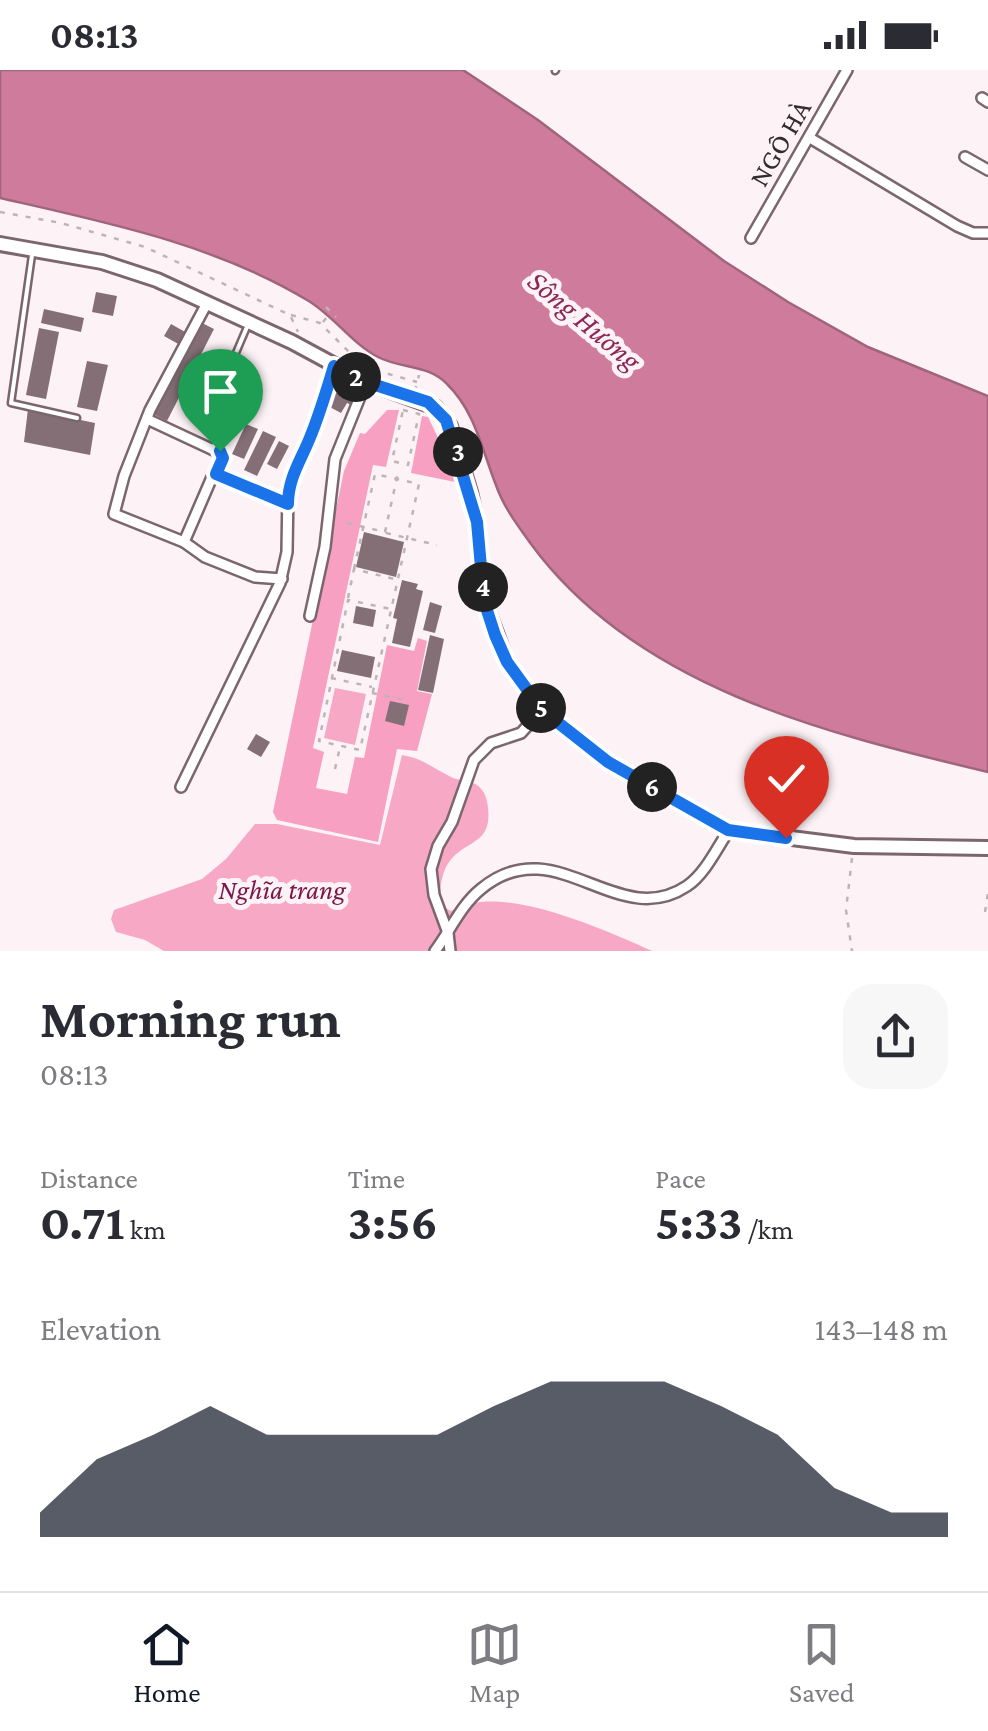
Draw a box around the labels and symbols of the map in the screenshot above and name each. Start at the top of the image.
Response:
street label: NGÔ HÀ [743,94,817,192]
water label: Sông Hương [521,263,649,378]
pin [178,349,263,452]
pin: 2 [331,352,381,402]
pin: 3 [433,427,483,477]
pin: 4 [458,562,508,612]
pin: 5 [516,683,566,733]
pin [744,736,829,839]
pin: 6 [627,762,677,812]
park label: Nghĩa trang [218,874,347,905]

